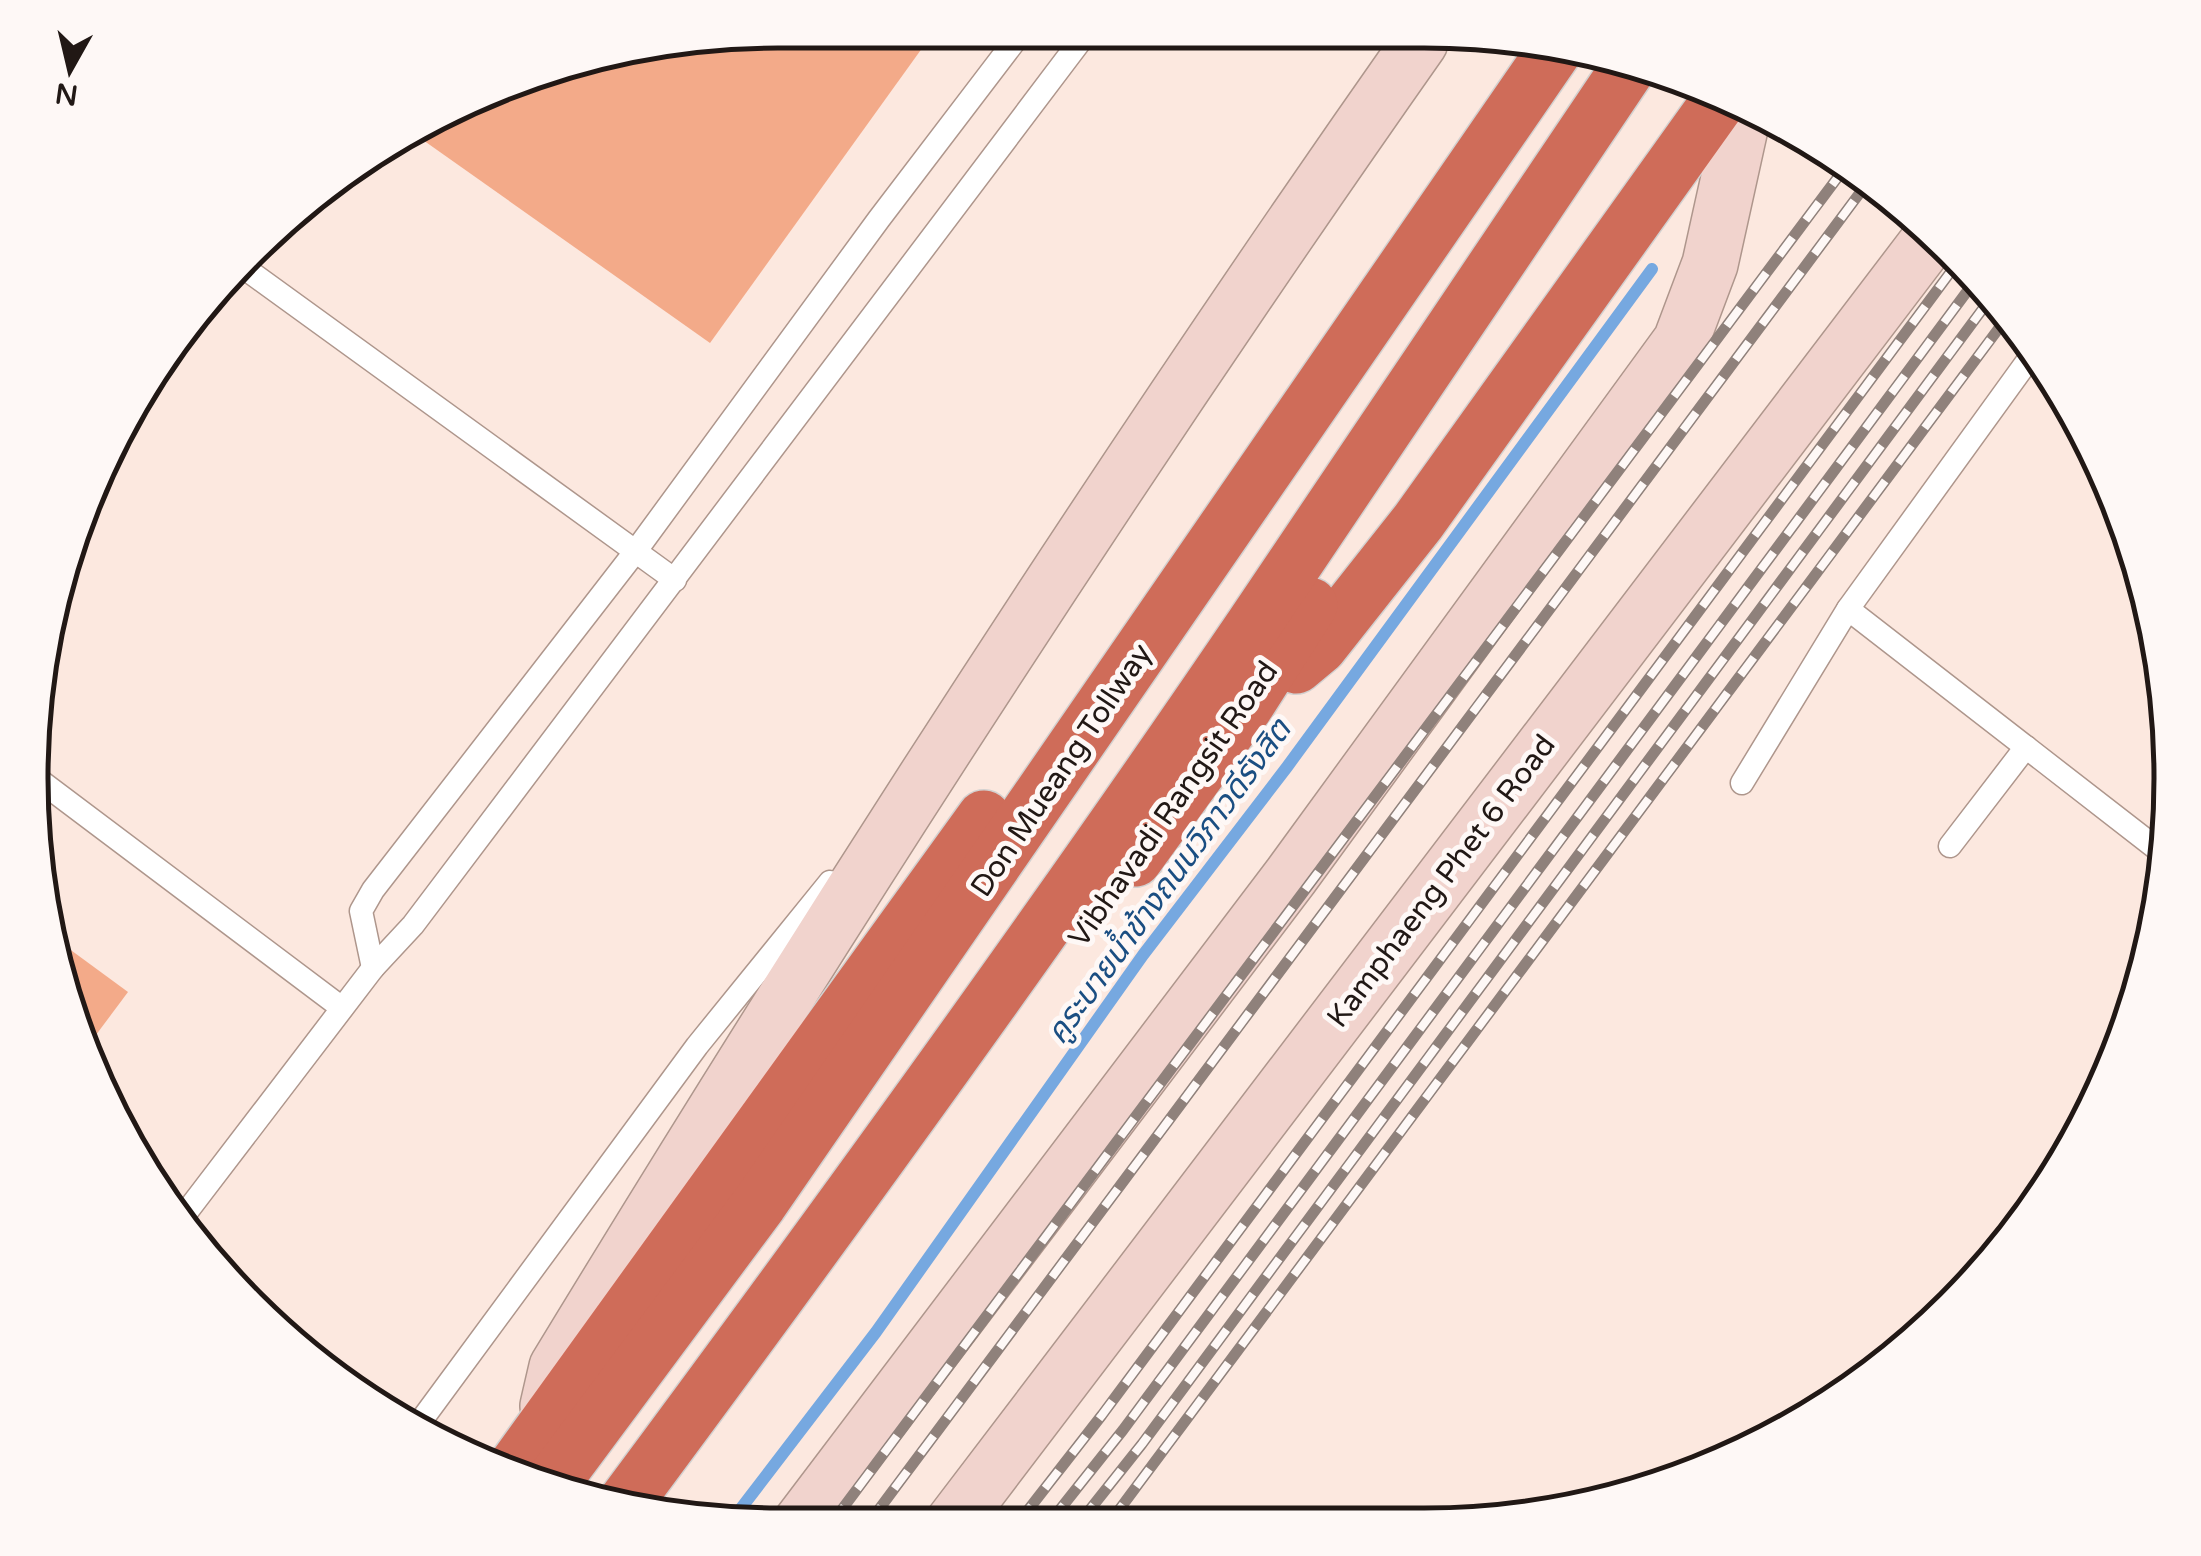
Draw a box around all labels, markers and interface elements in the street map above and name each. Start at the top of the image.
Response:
north arrow [20,20,120,120]
text: N [53,75,80,112]
street label: Don Mueang Tollway [963,636,1160,904]
street label: Vibhavadi Rangsit Road [1061,654,1286,954]
water label: คูระบายน้ำข้างถนนวิภาวดีรังสิต [1035,709,1300,1051]
street label: Kamphaeng Phet 6 Road [1319,728,1564,1035]

